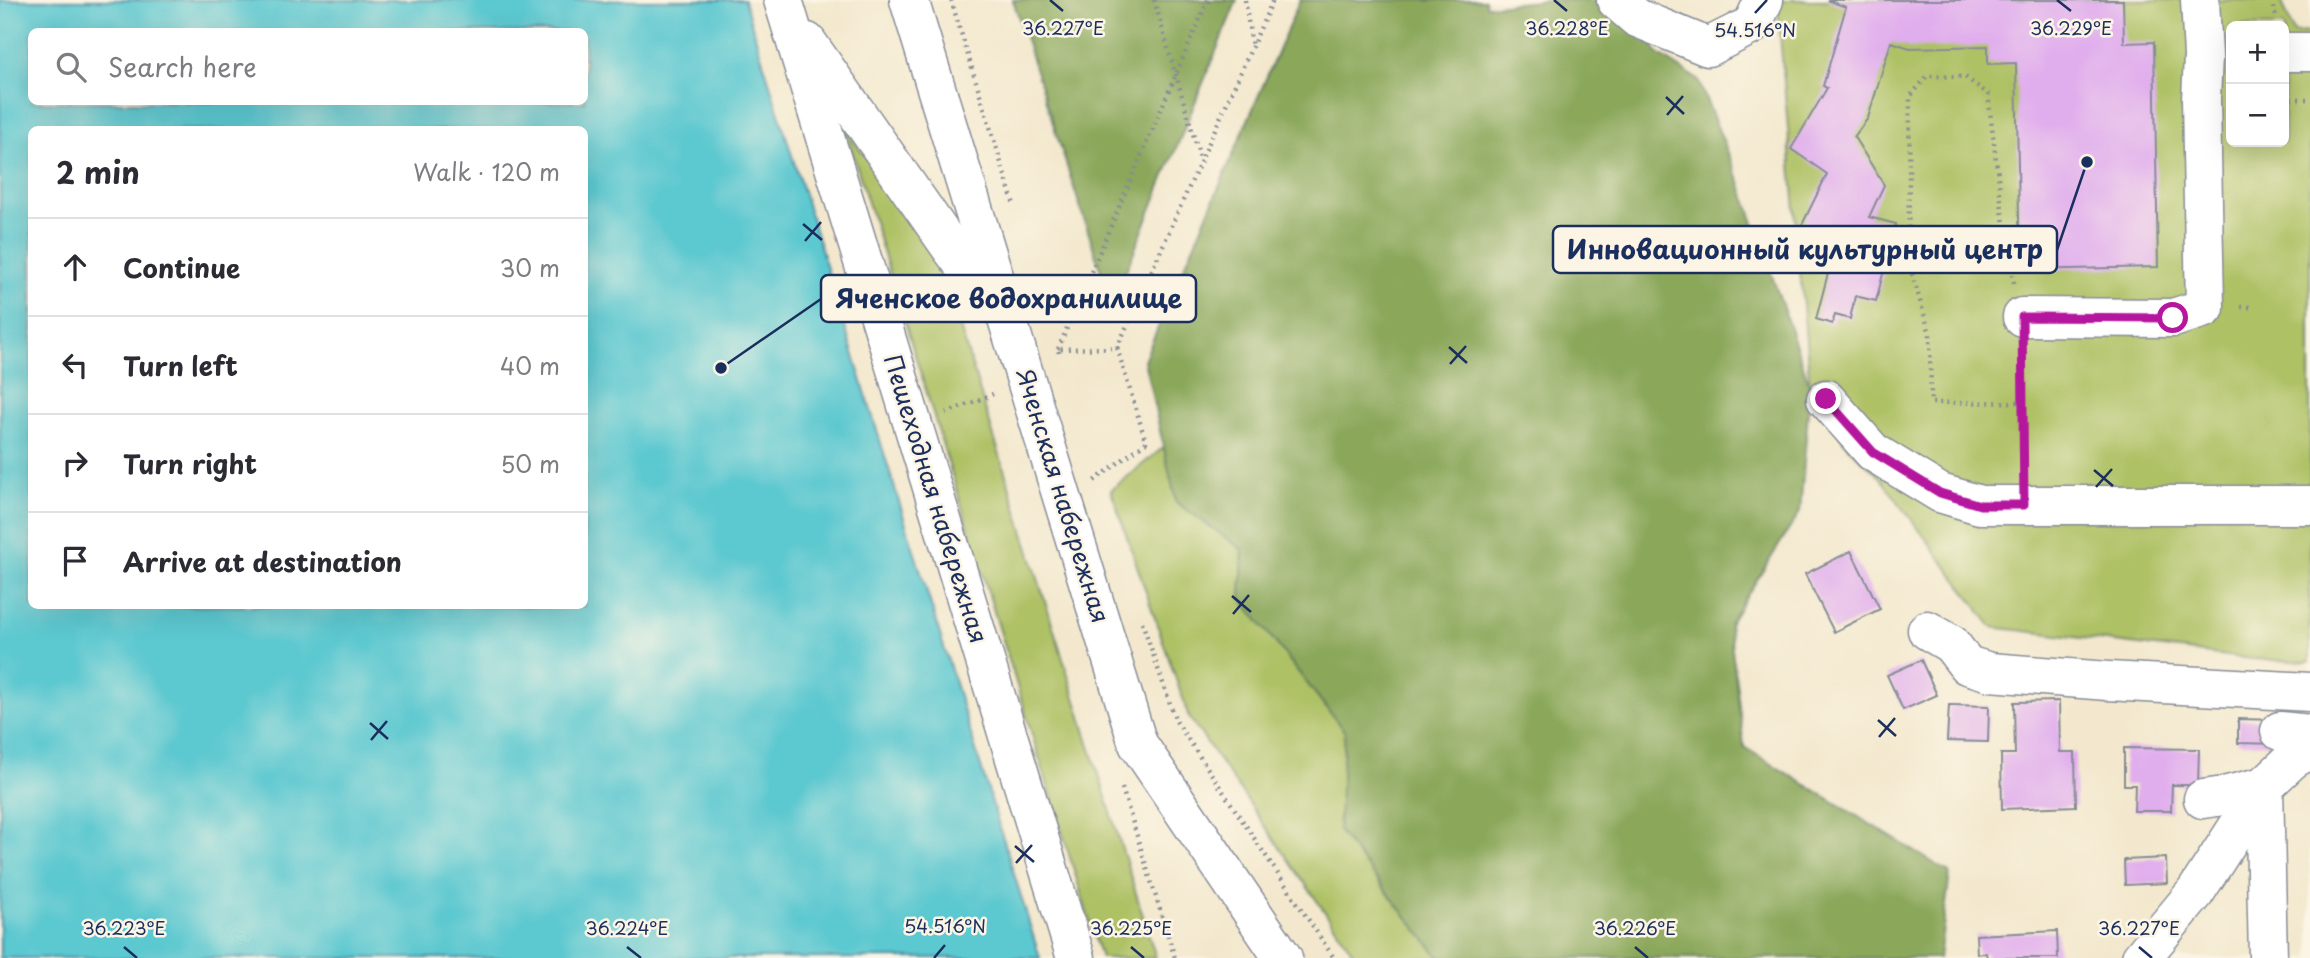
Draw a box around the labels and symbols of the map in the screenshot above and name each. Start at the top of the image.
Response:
text: 36.227°E [1022,14,1104,41]
text: 36.228°E [1525,14,1609,41]
text: 36.229°E [2030,14,2112,41]
text: 54.516°N [1714,16,1796,43]
callout: Инновационный культурный центр [1553,226,2057,273]
text: Инновационный культурный центр [1567,229,2043,268]
callout: Яченское водохранилище [821,275,1196,322]
text: Яченское водохранилище [836,278,1183,317]
route start [2157,302,2188,333]
street label: Пешеходная набережная [876,350,998,647]
street label: Яченская набережная [1008,364,1120,627]
route end [1810,383,1841,414]
text: 54.516°N [904,912,986,939]
text: 36.223°E [82,914,166,941]
text: 36.224°E [586,914,668,941]
text: 36.225°E [1090,914,1172,941]
text: 36.226°E [1594,914,1676,941]
text: 36.227°E [2098,914,2180,941]

